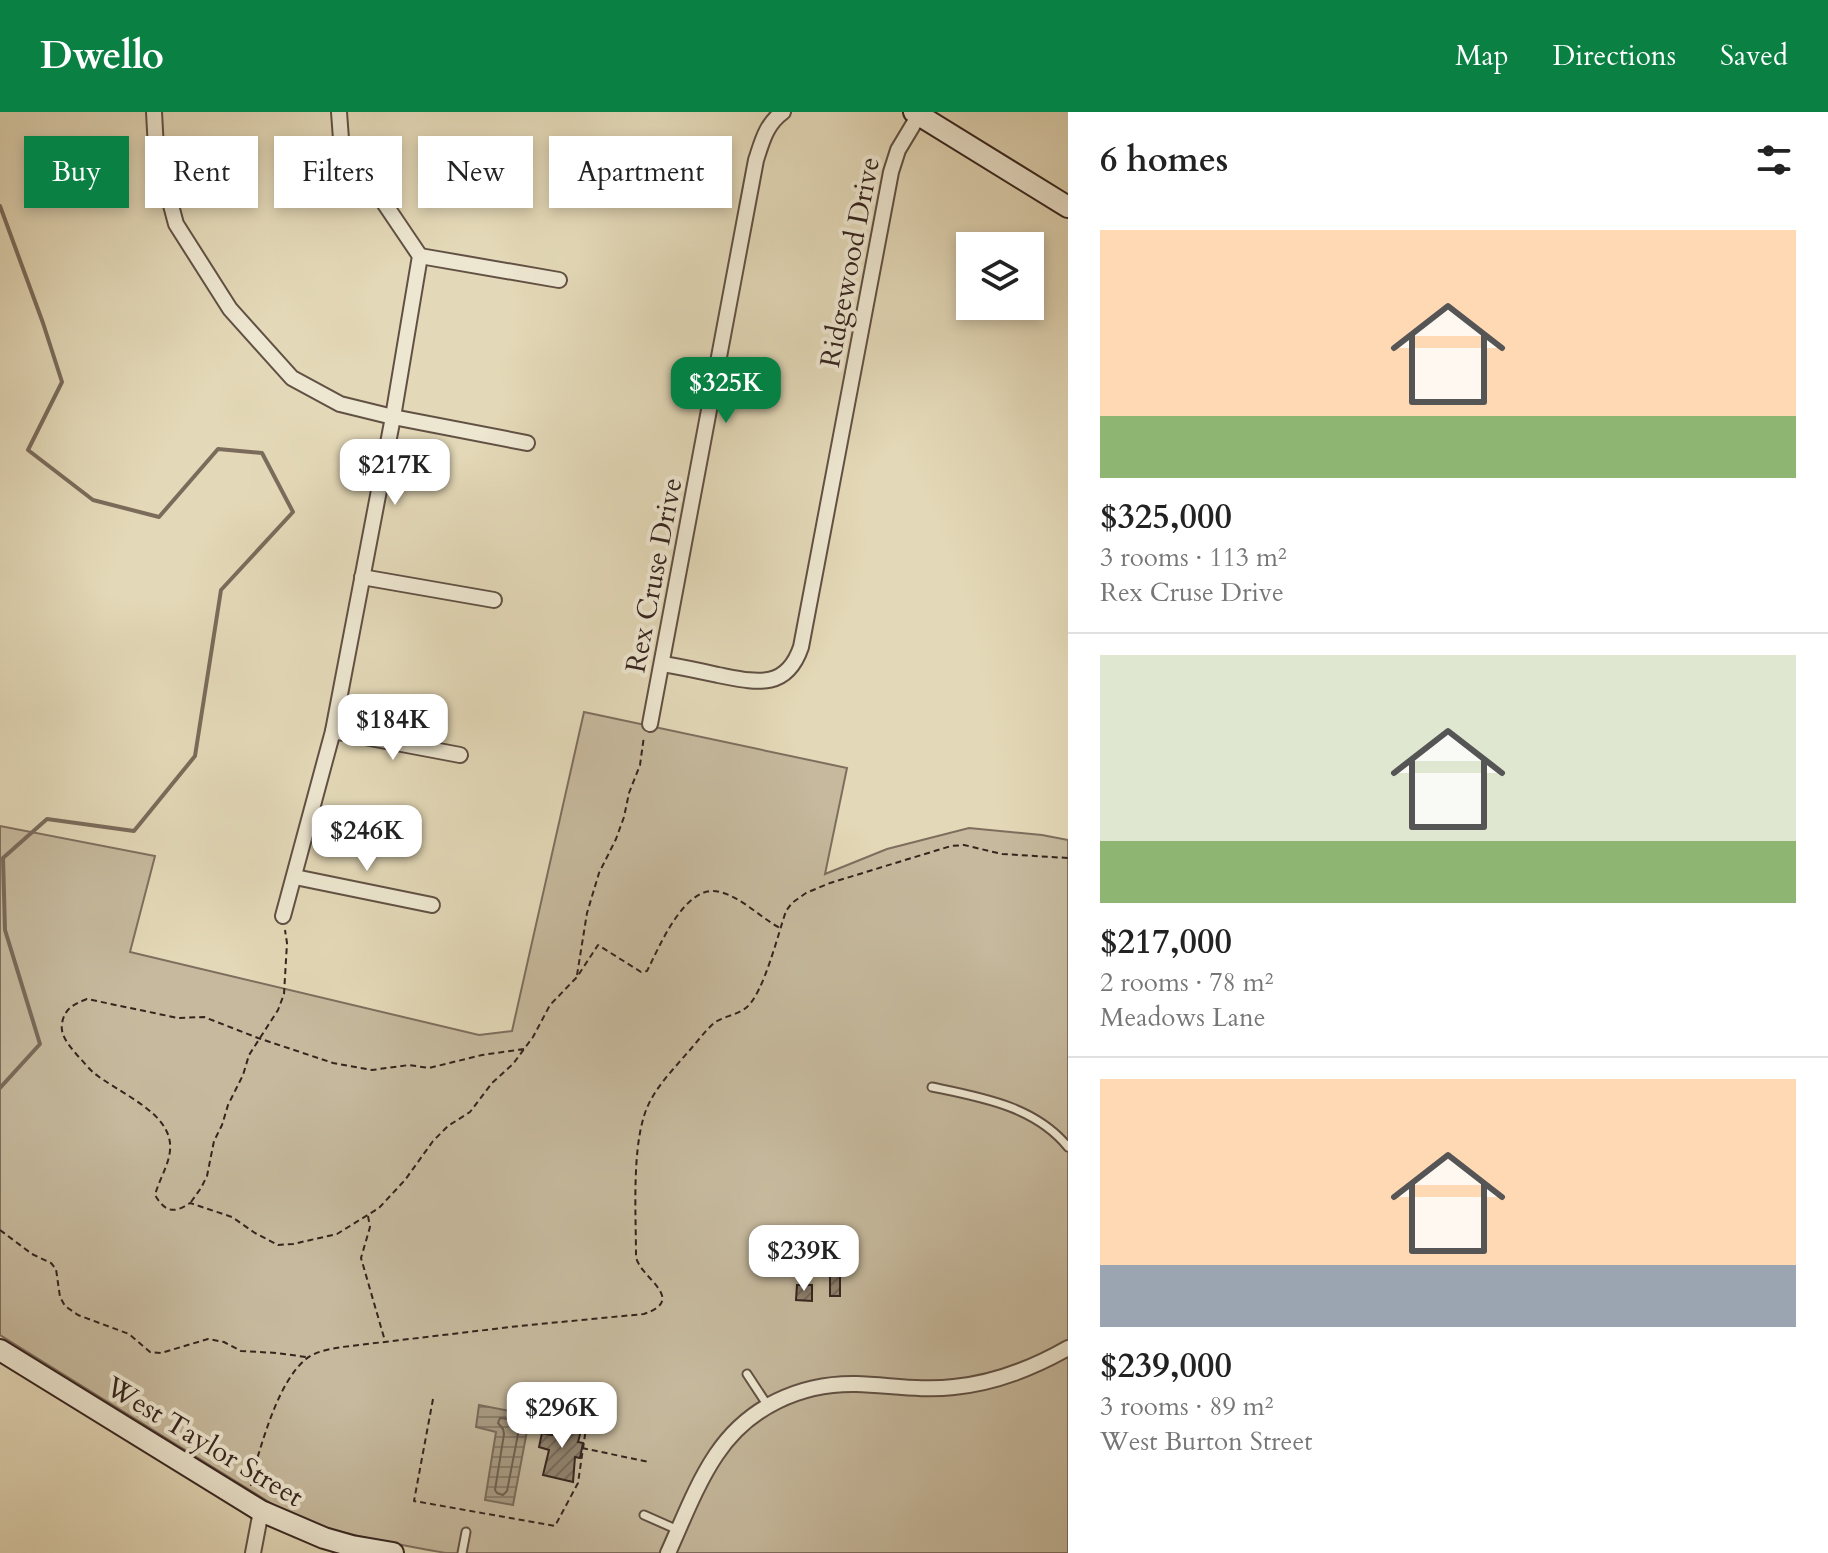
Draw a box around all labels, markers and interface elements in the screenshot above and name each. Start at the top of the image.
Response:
text: Dwello [40,30,164,82]
text: Map [1455,37,1509,75]
text: Directions [1553,37,1676,75]
text: Saved [1720,37,1788,75]
chip: Buy [24,136,129,208]
chip: Rent [145,136,258,208]
chip: Filters [274,136,402,208]
chip: New [418,136,533,208]
chip: Apartment [549,136,732,208]
text: 6 homes [1100,137,1228,183]
icon: filters [1752,138,1796,182]
street label: Ridgewood Drive [811,154,889,371]
map controls [956,232,1044,320]
button: layers [956,232,1044,320]
icon: home [1376,282,1520,426]
pin: $325K [670,357,782,425]
text: $325K [689,365,763,400]
pin: $217K [339,439,451,507]
text: $217K [358,447,432,482]
street label: Rex Cruse Drive [616,474,692,676]
text: $325,000 [1100,494,1232,540]
text: 3 rooms · 113 m² [1100,540,1287,575]
text: Rex Cruse Drive [1100,575,1284,610]
pin: $184K [337,694,449,762]
text: $184K [356,702,430,737]
icon: home [1376,707,1520,851]
pin: $246K [311,805,423,873]
text: $246K [330,813,404,848]
text: $217,000 [1100,919,1232,965]
text: 2 rooms · 78 m² [1100,965,1273,1000]
text: Meadows Lane [1100,1000,1266,1035]
icon: home [1376,1131,1520,1275]
pin: $239K [748,1225,860,1293]
text: $239K [767,1233,841,1268]
text: $239,000 [1100,1343,1232,1389]
street label: West Taylor Street [98,1367,310,1516]
pin: $296K [506,1382,618,1450]
text: 3 rooms · 89 m² [1100,1389,1273,1424]
text: $296K [525,1390,599,1425]
text: West Burton Street [1100,1424,1312,1459]

